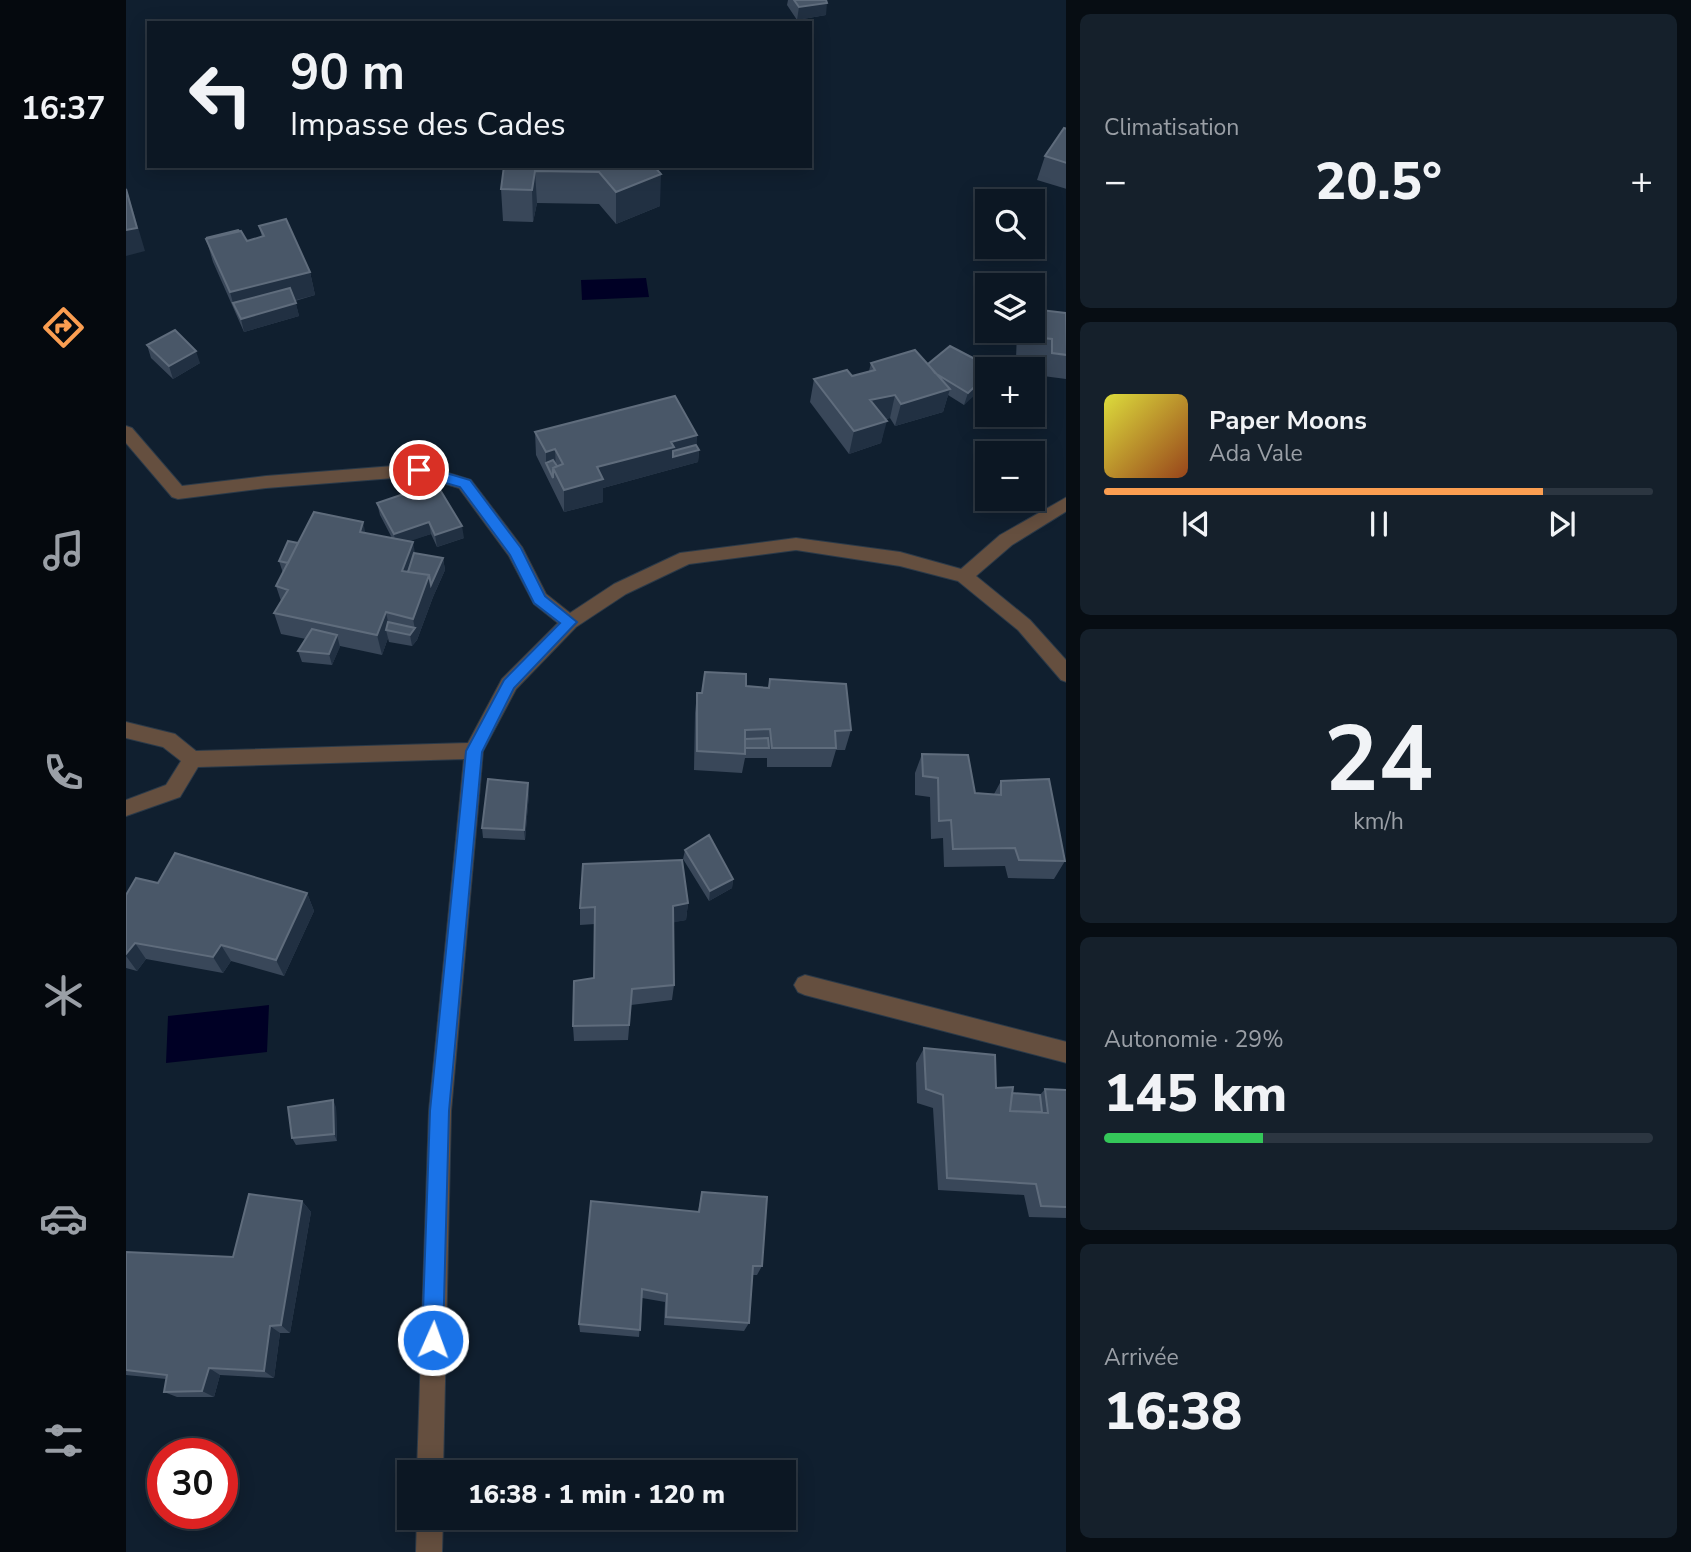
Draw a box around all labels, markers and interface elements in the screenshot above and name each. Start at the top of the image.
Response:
text: 90 m [290,39,405,106]
icon: left [175,49,266,140]
text: 16:37 [21,87,105,130]
text: Impasse des Cades [290,103,566,146]
text: Climatisation [1104,112,1239,143]
text: 20.5° [1315,146,1442,217]
text: − [1104,156,1127,207]
text: + [1630,156,1653,207]
map controls [975,189,1045,511]
button: search [975,189,1045,259]
button: layers [975,273,1045,343]
icon: directions [39,303,88,352]
button: + [975,357,1045,427]
text: Paper Moons [1209,403,1367,438]
text: Ada Vale [1209,438,1303,469]
pin [389,440,449,500]
button: − [975,441,1045,511]
icon: arrive [400,451,438,489]
icon: previous [1177,505,1215,543]
icon: pause [1360,505,1398,543]
icon: next [1543,505,1581,543]
icon: music [39,526,88,575]
text: 24 [1324,698,1433,822]
icon: phone [39,748,88,797]
text: km/h [1353,806,1404,837]
icon: climate [39,971,88,1020]
text: Autonomie · 29% [1104,1024,1284,1055]
text: 145 km [1104,1058,1287,1129]
icon: car [39,1194,88,1243]
position arrow [396,1303,470,1377]
text: Arrivée [1104,1342,1179,1373]
text: 16:38 [1104,1376,1242,1447]
icon: filters [39,1416,88,1465]
speed limit sign: 30 [147,1438,238,1529]
text: 16:38 · 1 min · 120 m [468,1477,725,1512]

